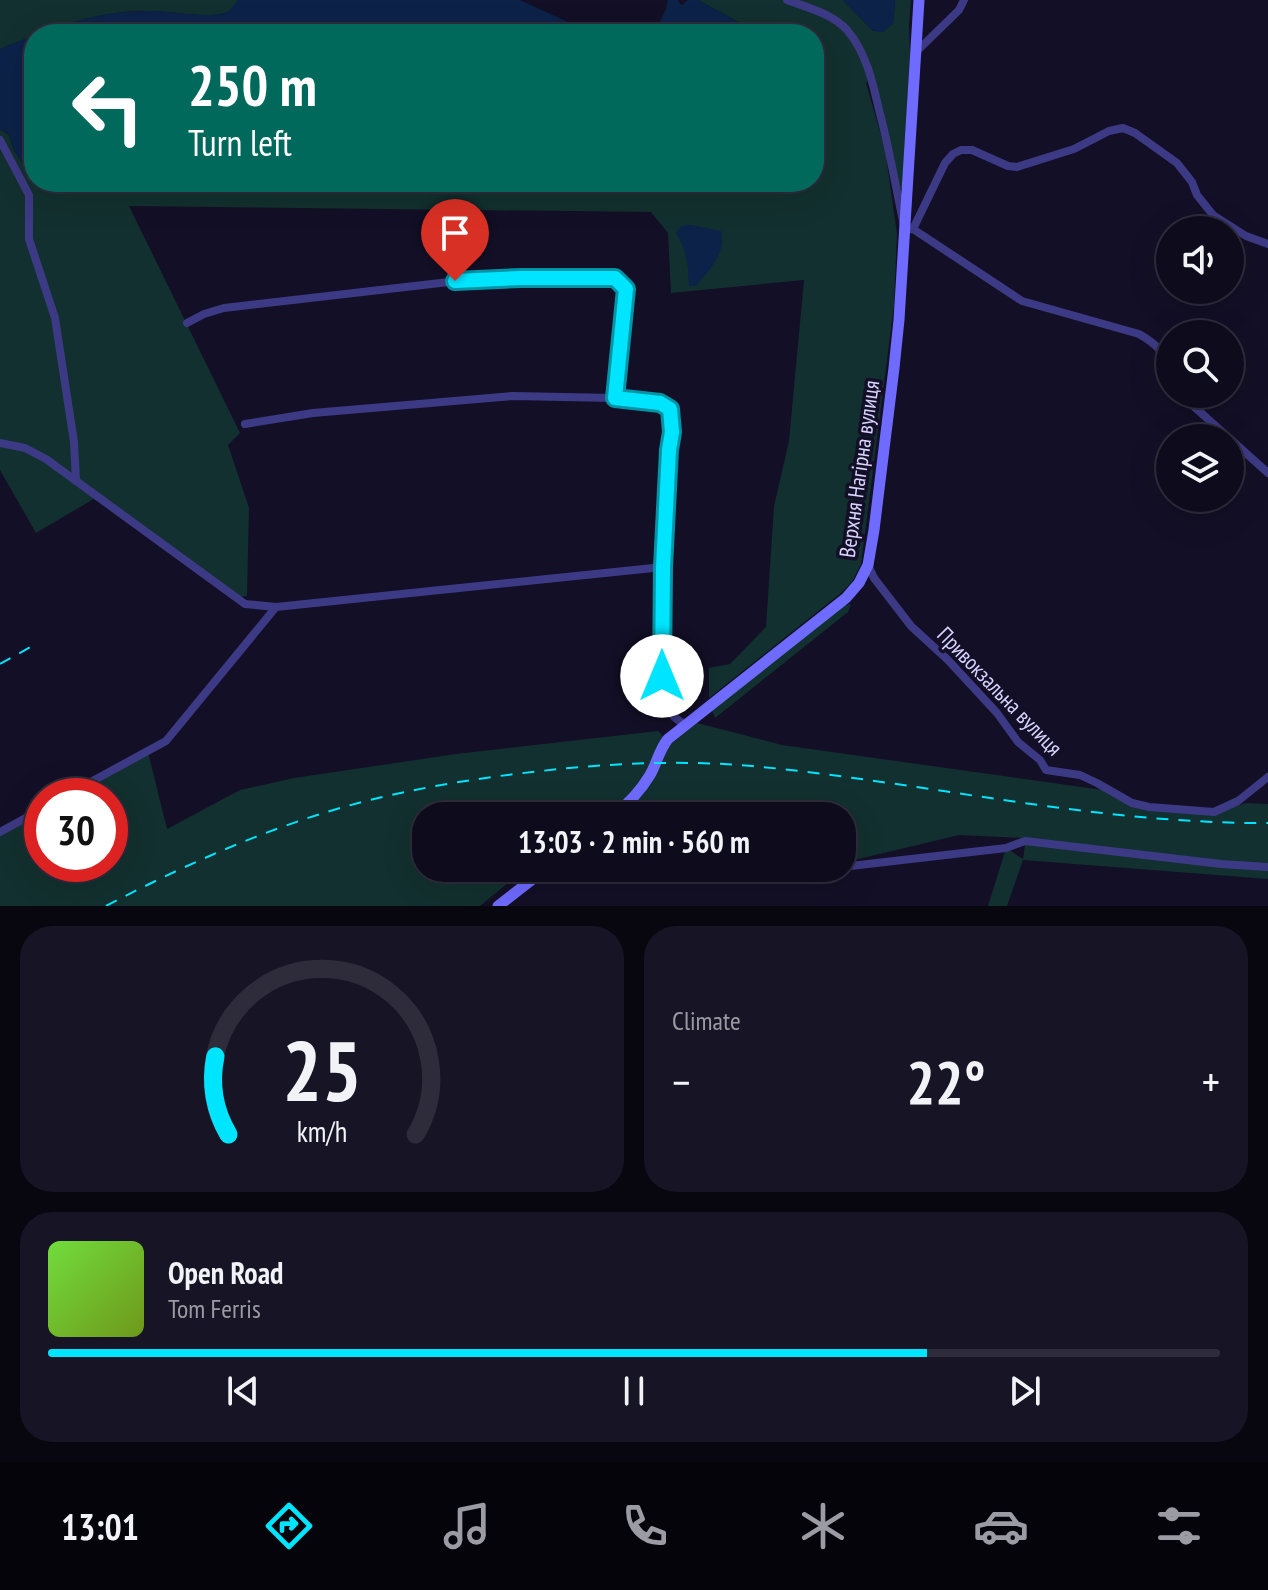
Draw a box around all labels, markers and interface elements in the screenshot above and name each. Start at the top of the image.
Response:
text: 250 m [188,49,317,121]
icon: left [56,56,160,160]
text: Turn left [188,119,292,166]
pin [421,199,489,281]
icon: arrive [433,211,477,255]
map controls [1156,216,1244,512]
button: sound [1156,216,1244,304]
button: search [1156,320,1244,408]
street label: Верхня Нагірна вулиця [833,379,885,559]
button: layers [1156,424,1244,512]
street label: Привокзальна вулиця [932,621,1068,761]
position arrow [620,634,704,718]
speed limit sign: 30 [24,778,128,882]
text: 13:03 · 2 min · 560 m [518,822,750,861]
text: Climate [672,1004,741,1037]
text: 25 [282,1016,362,1124]
text: 22° [906,1043,986,1121]
text: − [672,1053,690,1110]
text: + [1202,1053,1220,1110]
text: km/h [297,1113,347,1150]
text: Open Road [168,1253,283,1292]
text: Tom Ferris [168,1292,261,1325]
icon: previous [221,1369,265,1413]
icon: pause [612,1369,656,1413]
icon: next [1003,1369,1047,1413]
icon: directions [261,1498,317,1554]
icon: music [439,1498,495,1554]
icon: phone [617,1498,673,1554]
icon: climate [795,1498,851,1554]
icon: car [973,1498,1029,1554]
icon: filters [1151,1498,1207,1554]
text: 13:01 [61,1503,139,1550]

